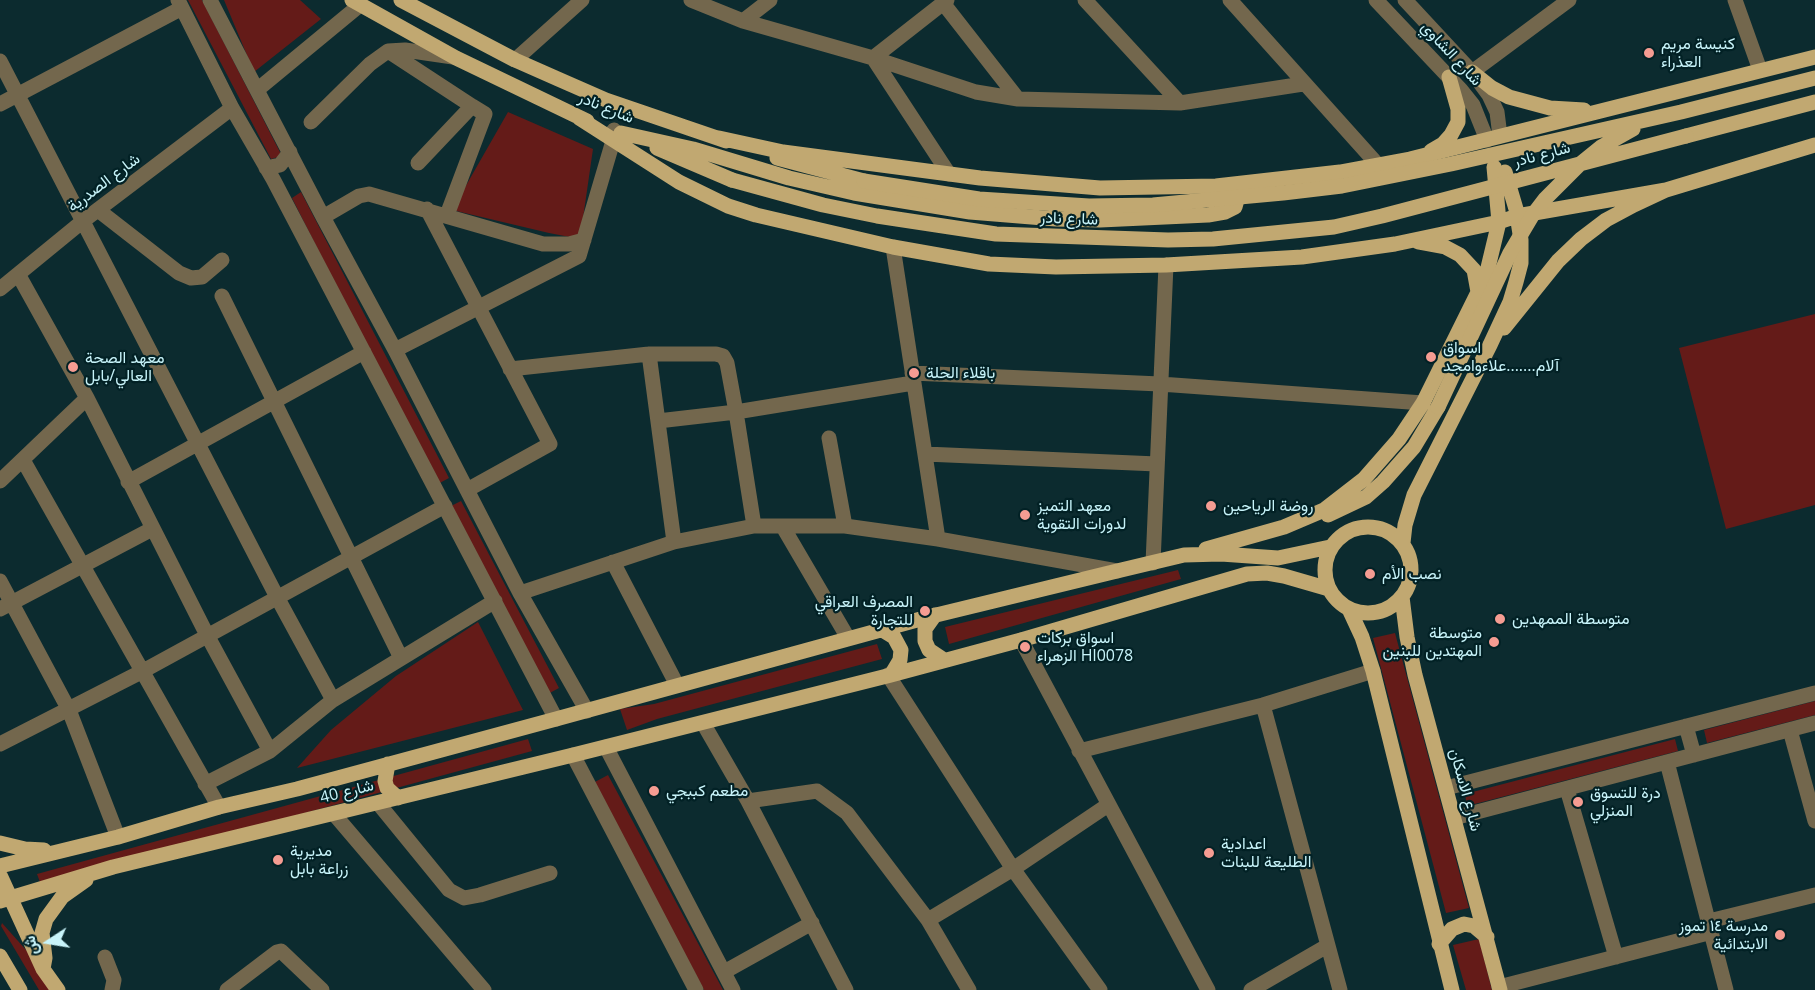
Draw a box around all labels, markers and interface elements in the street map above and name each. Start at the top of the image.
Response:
street label: شارع الشاوي [1416,18,1486,90]
place label: كنيسة مريم العذراء [1661,34,1735,72]
marker: كنيسة مريم العذراء [1642,46,1656,60]
street label: شارع نادر [575,88,637,128]
street label: شارع نادر [1511,138,1573,172]
street label: شارع الصدرية [64,150,144,216]
street label: شارع نادر [1040,208,1098,230]
place label: اسواق آلام.......علاءوامجد [1443,338,1559,376]
place label: معهد الصحة العالي/بابل [85,348,165,386]
marker: اسواق آلام.......علاءوامجد [1424,350,1438,364]
marker: معهد الصحة العالي/بابل [66,360,80,374]
place label: باقلاء الحلة [926,363,995,383]
marker: باقلاء الحلة [907,366,921,380]
place label: معهد التميز لدورات التقوية [1037,496,1126,534]
place label: روضة الرياحين [1223,496,1313,516]
marker: روضة الرياحين [1204,499,1218,513]
marker: معهد التميز لدورات التقوية [1018,508,1032,522]
place label: نصب الأم [1382,564,1442,584]
marker: نصب الأم [1363,567,1377,581]
place label: المصرف العراقي للتجارة [815,592,913,630]
marker: المصرف العراقي للتجارة [918,604,932,618]
place label: متوسطة الممهدين [1512,609,1629,629]
marker: متوسطة الممهدين [1493,612,1507,626]
place label: متوسطة المهتدين للبنين [1383,623,1482,661]
place label: اسواق بركات الزهراء Hl0078 [1037,628,1133,666]
marker: متوسطة المهتدين للبنين [1487,635,1501,649]
marker: اسواق بركات الزهراء Hl0078 [1018,640,1032,654]
street label: شارع الاسكان [1445,746,1485,834]
street label: شارع 40 [318,776,376,808]
place label: مطعم كببجي [666,781,748,801]
place label: درة للتسوق المنزلي [1590,783,1661,821]
marker: مطعم كببجي [647,784,661,798]
marker: درة للتسوق المنزلي [1571,795,1585,809]
place label: اعدادية الطليعة للبنات [1221,834,1311,872]
place label: مديرية زراعة بابل [290,841,348,879]
marker: اعدادية الطليعة للبنات [1202,846,1216,860]
marker: مديرية زراعة بابل [271,853,285,867]
north arrow [18,912,78,972]
place label: مدرسة ١٤ تموز الابتدائية [1679,916,1768,954]
marker: مدرسة ١٤ تموز الابتدائية [1773,928,1787,942]
text: ش [18,934,43,957]

